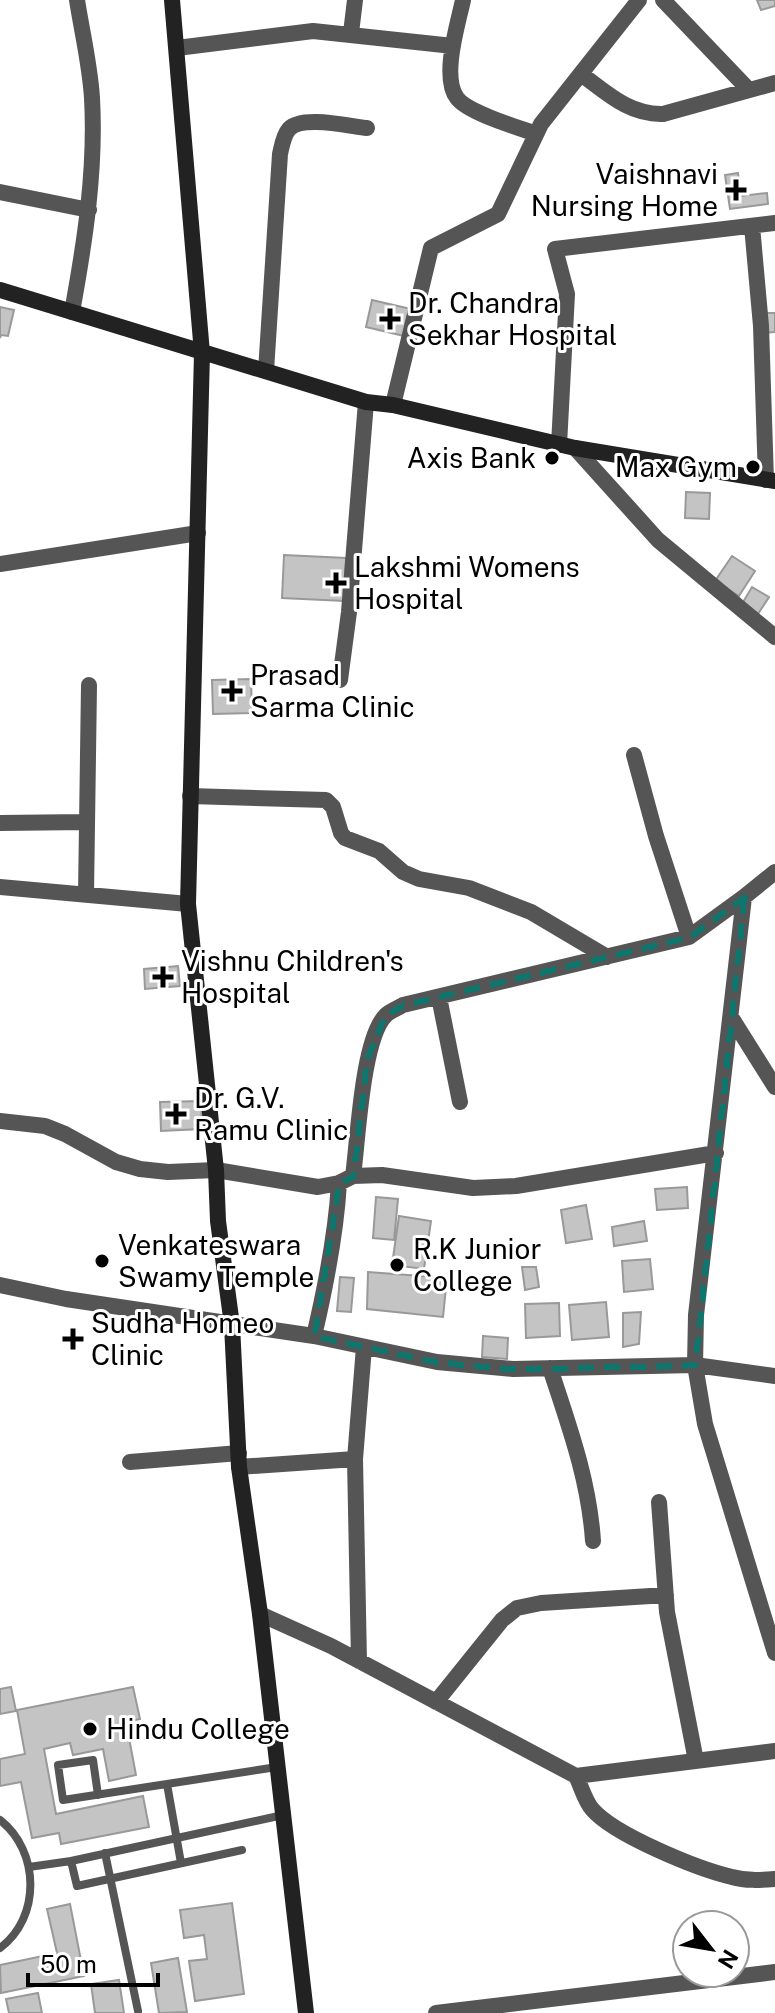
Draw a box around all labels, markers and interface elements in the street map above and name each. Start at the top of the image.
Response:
place label: Vaishnavi Nursing Home [531,157,718,222]
marker: Vaishnavi Nursing Home [725,179,747,201]
place label: Dr. Chandra Sekhar Hospital [408,286,617,351]
marker: Dr. Chandra Sekhar Hospital [379,308,401,330]
place label: Axis Bank [407,441,536,474]
marker: Axis Bank [543,449,561,467]
place label: Max Gym [615,450,737,483]
marker: Max Gym [744,458,762,476]
place label: Lakshmi Womens Hospital [354,550,580,615]
marker: Lakshmi Womens Hospital [325,572,347,594]
place label: Prasad Sarma Clinic [250,658,415,723]
marker: Prasad Sarma Clinic [221,680,243,702]
place label: Vishnu Children's Hospital [181,944,404,1009]
marker: Vishnu Children's Hospital [152,966,174,988]
place label: Dr. G.V. Ramu Clinic [194,1081,348,1146]
marker: Dr. G.V. Ramu Clinic [165,1103,187,1125]
place label: Venkateswara Swamy Temple [118,1228,314,1293]
place label: R.K Junior College [413,1232,541,1297]
marker: Venkateswara Swamy Temple [93,1252,111,1270]
marker: R.K Junior College [388,1256,406,1274]
place label: Sudha Homeo Clinic [91,1306,274,1371]
marker: Sudha Homeo Clinic [62,1328,84,1350]
place label: Hindu College [106,1712,290,1745]
marker: Hindu College [81,1720,99,1738]
north arrow [671,1909,751,1989]
scale bar [28,1937,158,1987]
text: N [713,1945,744,1973]
text: 50 m [40,1950,97,1978]

